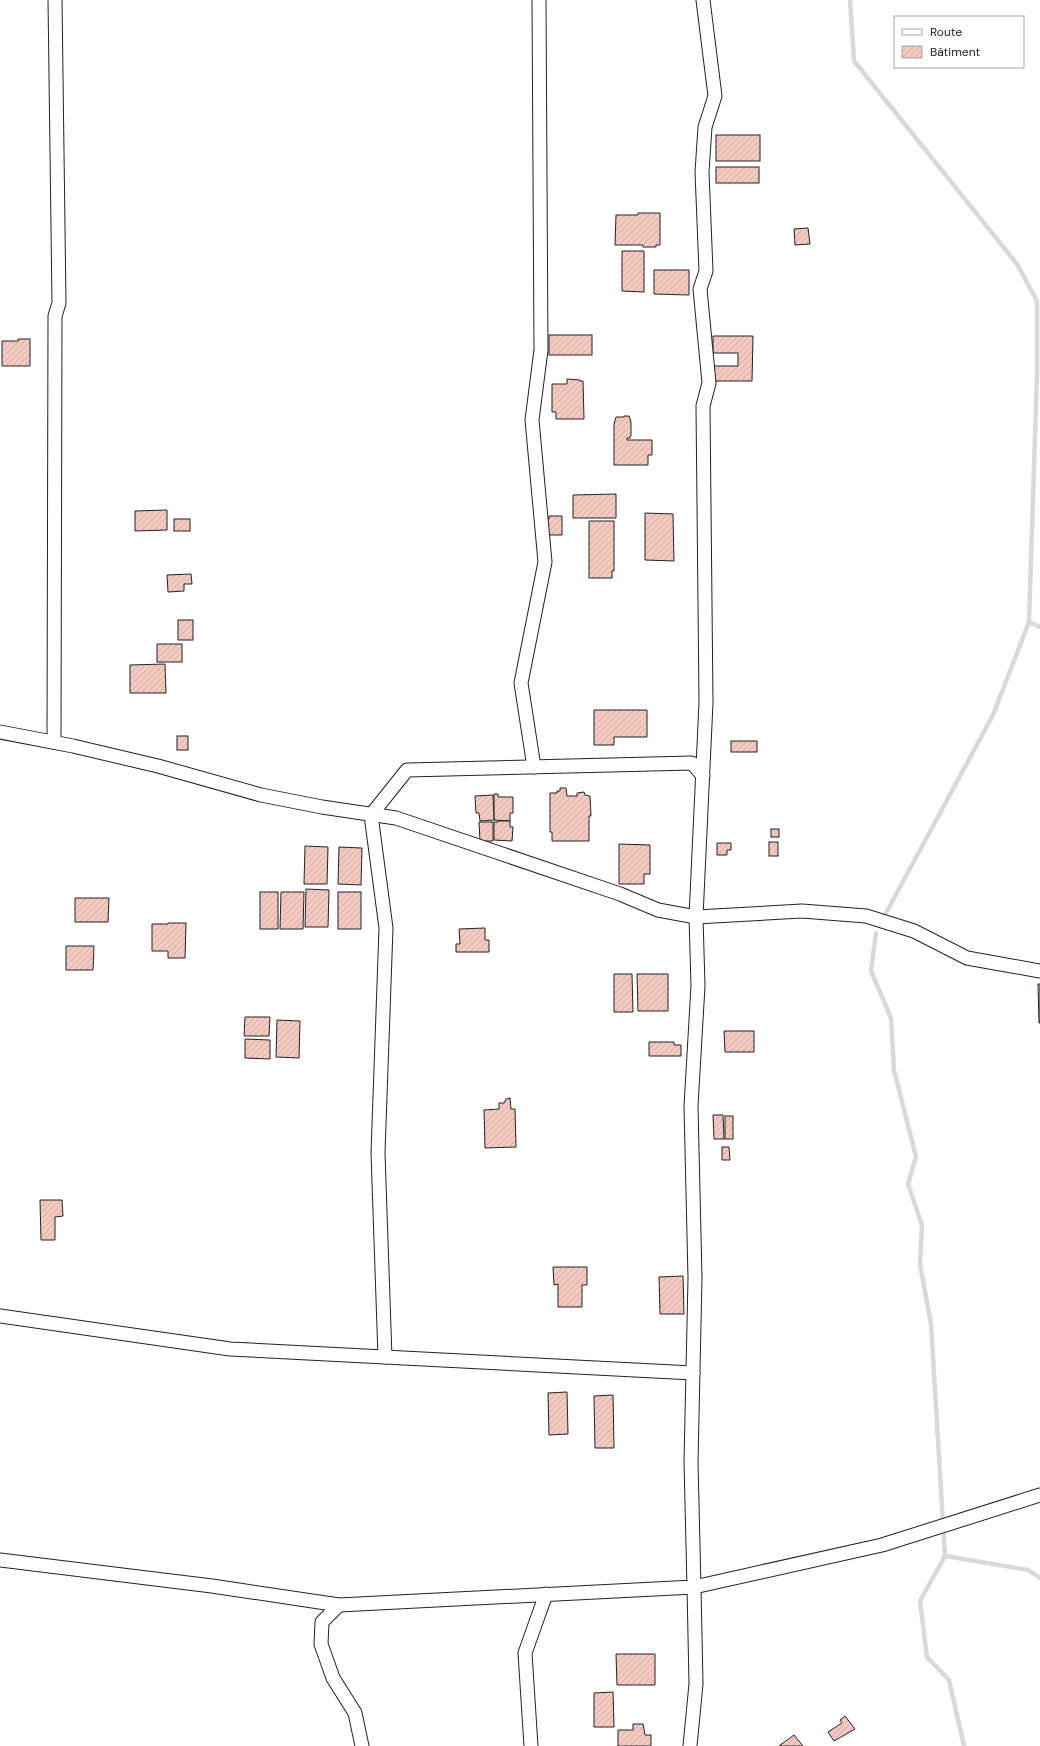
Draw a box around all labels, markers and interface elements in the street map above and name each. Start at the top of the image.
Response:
legend [894,16,1024,68]
text: Route [930,24,962,40]
text: Bâtiment [930,44,981,60]

